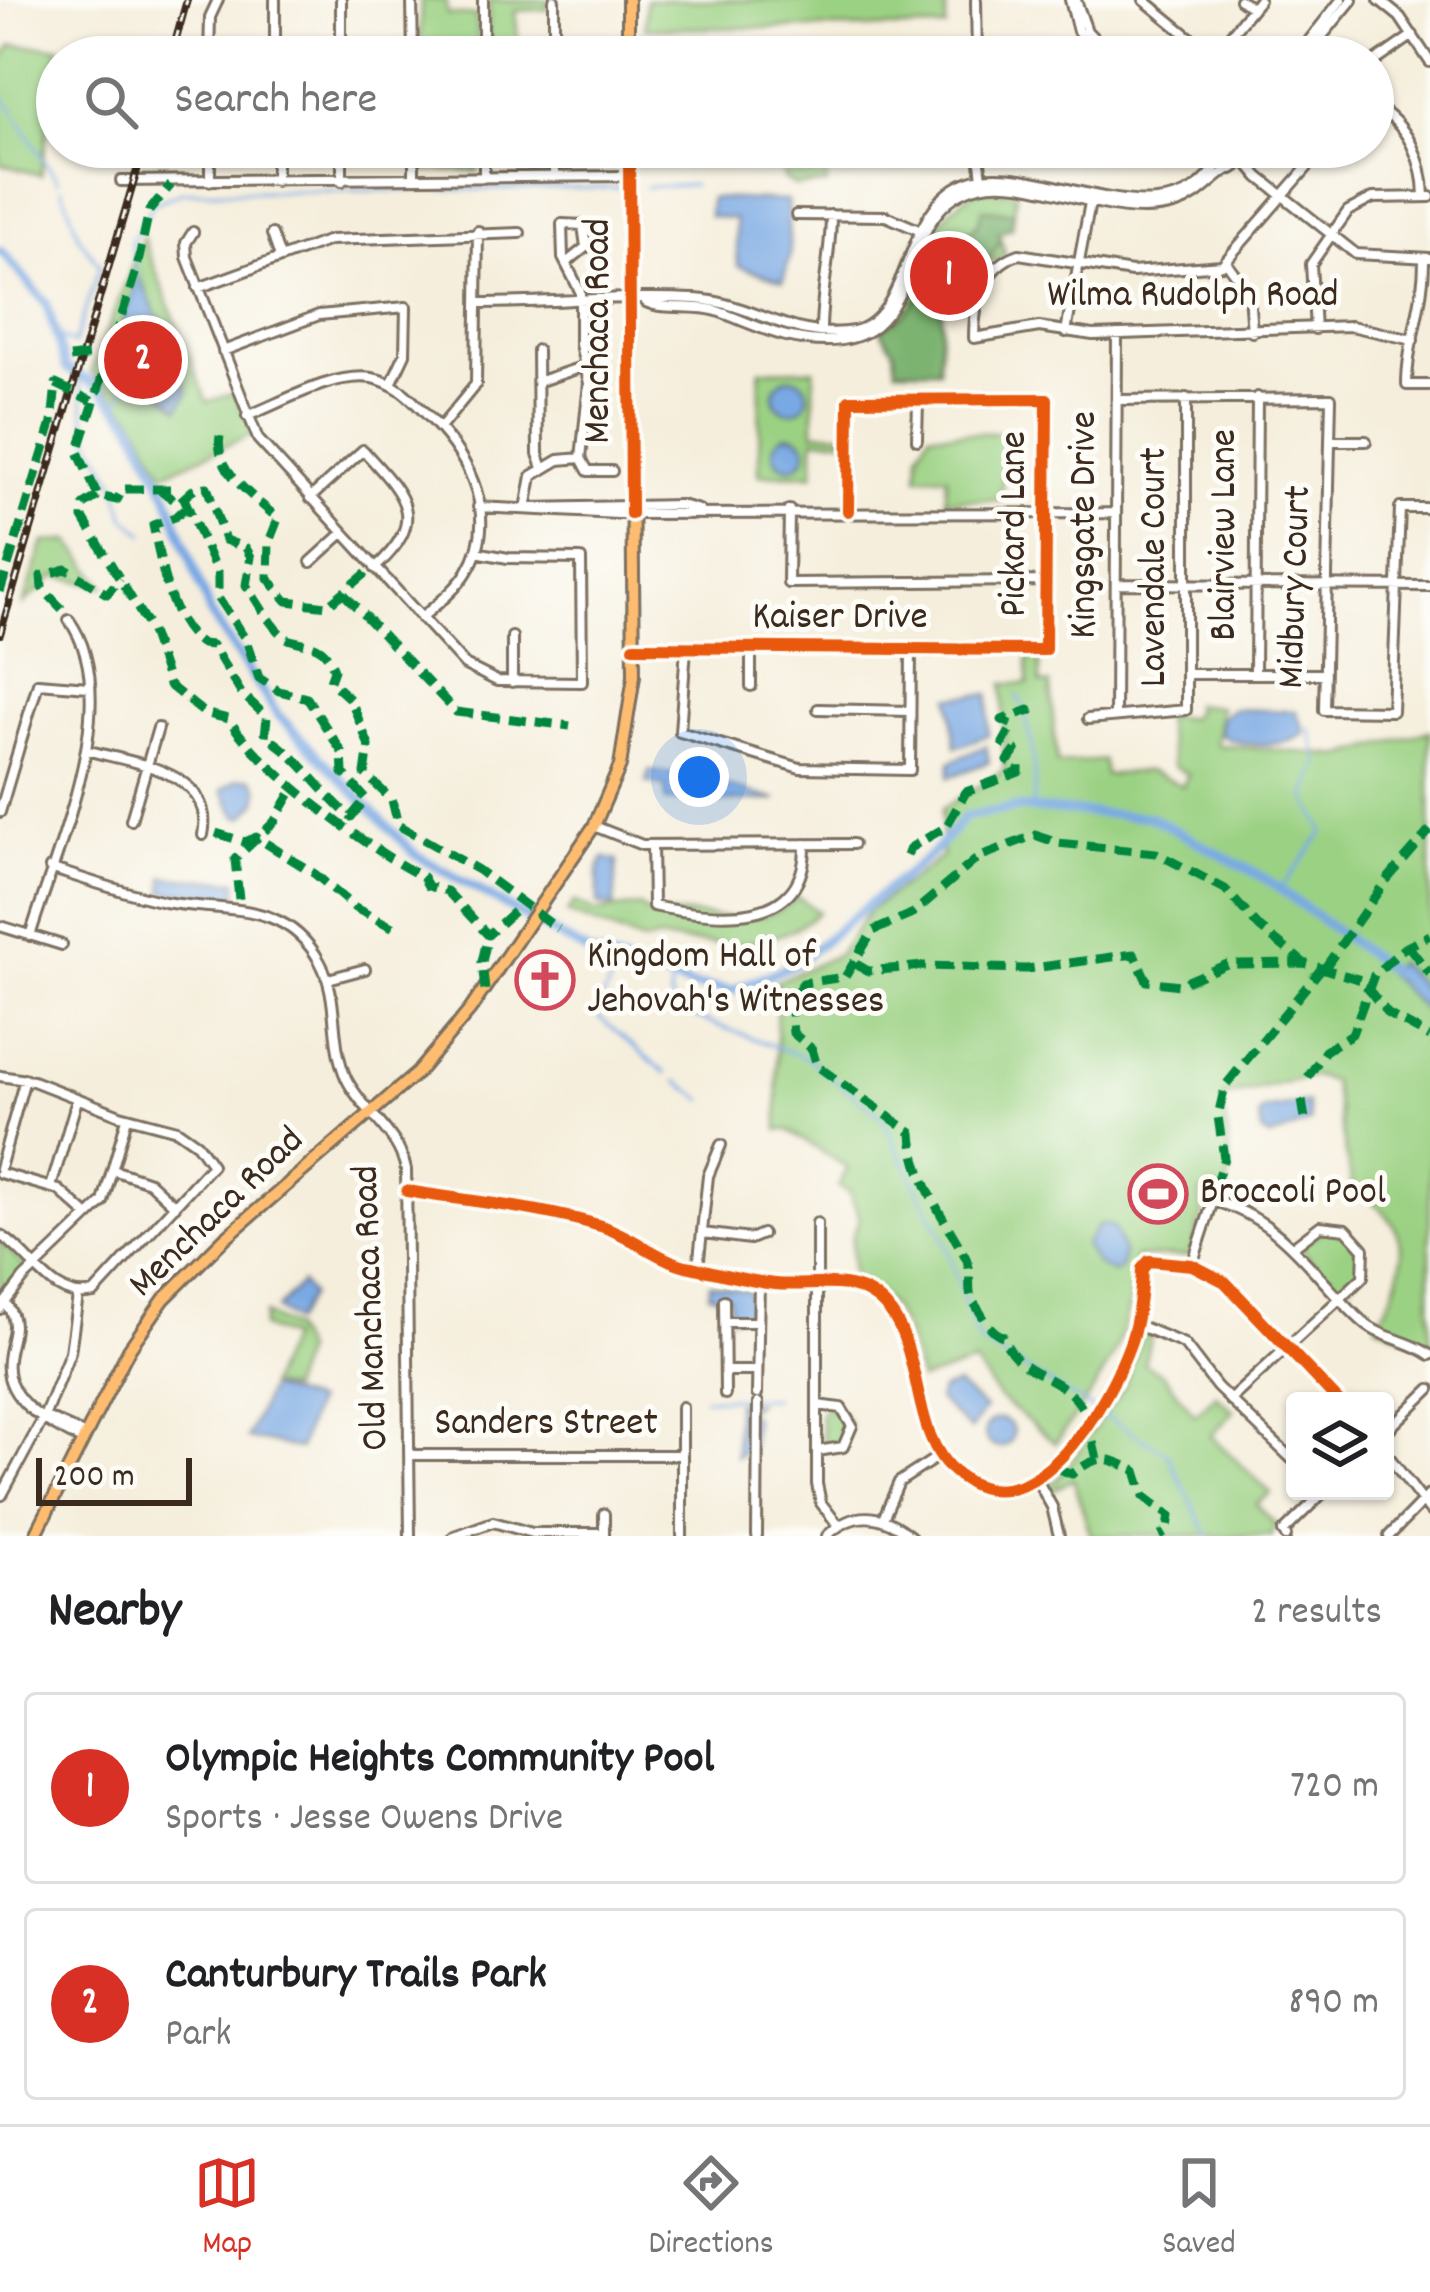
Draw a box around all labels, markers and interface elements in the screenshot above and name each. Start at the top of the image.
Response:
search box [36,36,1394,168]
icon: search [78,69,144,135]
text: Search here [174,70,377,134]
street label: Menchaca Road [573,218,628,444]
pin: 1 [910,231,988,321]
street label: Wilma Rudolph Road [1047,270,1339,325]
pin: 2 [104,315,182,405]
street label: Kingsgate Drive [1059,411,1114,639]
street label: Blairview Lane [1199,429,1254,641]
street label: Pickard Lane [989,431,1044,617]
street label: Lavendale Court [1129,447,1184,687]
street label: Midbury Court [1266,484,1328,690]
street label: Kaiser Drive [752,592,928,647]
your location [669,747,729,807]
place label: Kingdom Hall of Jehovah's Witnesses [587,931,885,1031]
church icon: Kingdom Hall of Jehovah's Witnesses [514,949,576,1011]
street label: Menchaca Road [118,1116,318,1312]
sports icon: Broccoli Pool [1127,1163,1189,1225]
street label: Old Manchaca Road [341,1164,405,1452]
place label: Broccoli Pool [1200,1167,1386,1222]
map controls [1286,1392,1394,1500]
button: layers [1286,1392,1394,1500]
street label: Sanders Street [434,1398,658,1453]
scale bar [36,1452,192,1505]
text: 200 m [54,1455,135,1502]
text: Nearby [48,1578,181,1650]
text: 2 results [1251,1587,1382,1642]
text: Olympic Heights Community Pool [165,1729,714,1793]
text: 1 [86,1761,94,1816]
text: 720 m [1290,1761,1379,1816]
text: Sports · Jesse Owens Drive [165,1793,563,1848]
text: Canturbury Trails Park [165,1945,547,2009]
text: 2 [81,1977,99,2032]
text: 890 m [1289,1977,1379,2032]
text: Park [165,2009,231,2064]
tab: Map [194,2150,260,2269]
tab: Directions [649,2150,774,2269]
tab: Saved [1162,2150,1236,2269]

